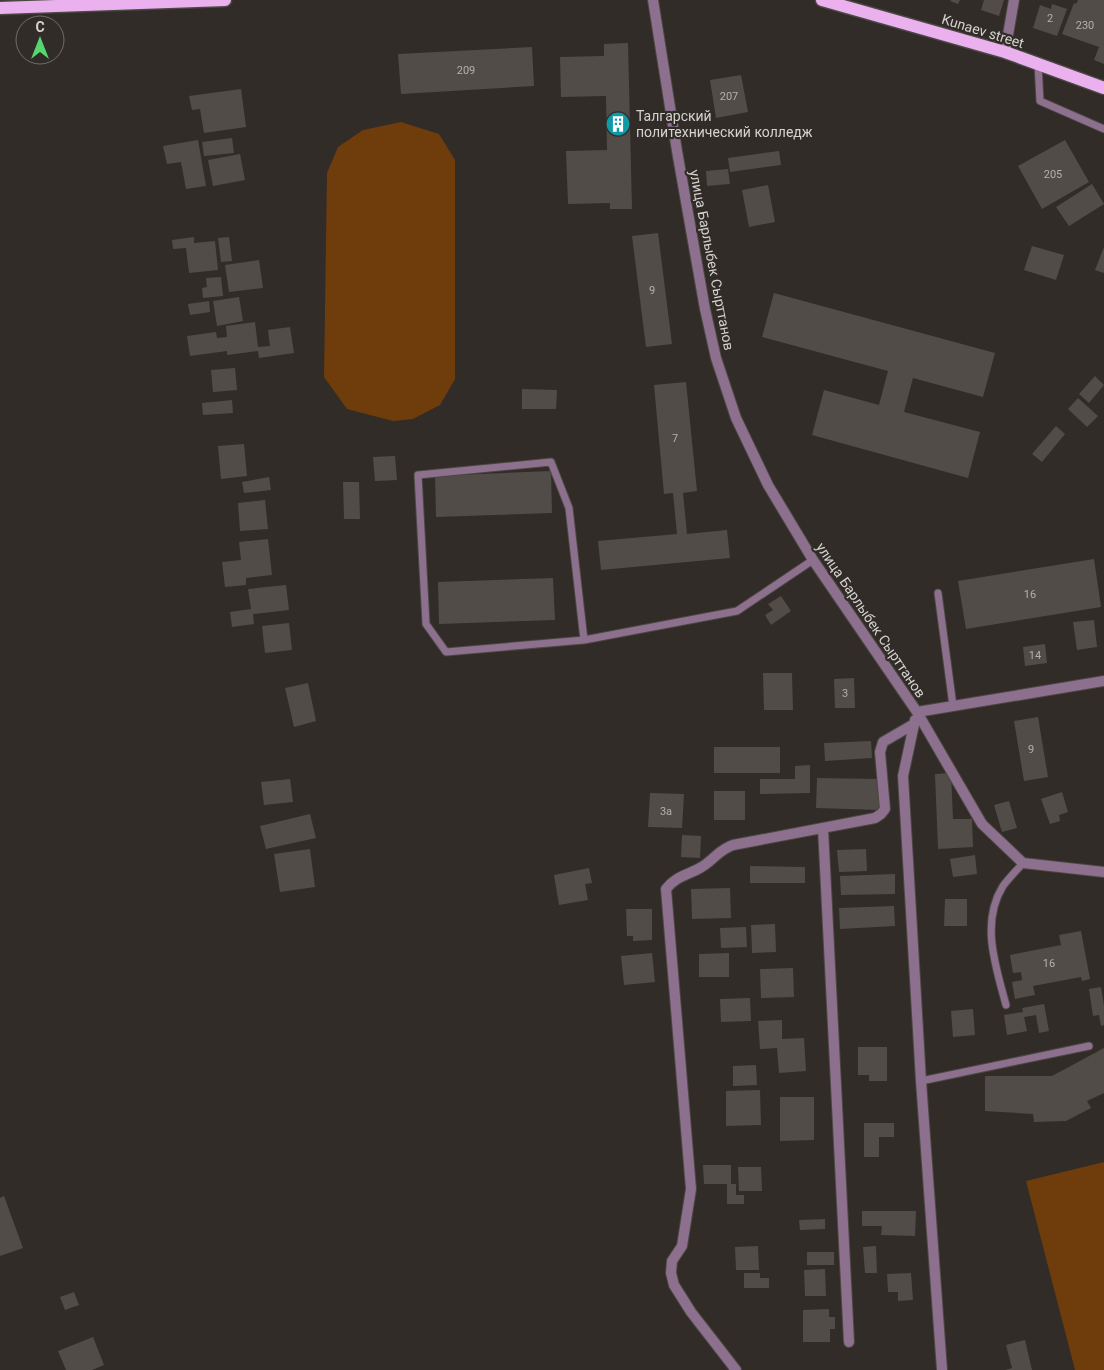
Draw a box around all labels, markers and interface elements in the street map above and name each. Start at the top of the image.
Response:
street label: Kunaev street [940,11,1026,51]
house number: 2 [1047,12,1053,25]
north arrow [15,15,65,65]
text: С [35,19,45,35]
house number: 230 [1076,19,1094,32]
house number: 209 [457,64,475,77]
house number: 207 [720,90,738,103]
place label: Талгарский политехнический колледж [636,108,813,140]
building icon: Талгарский политехнический колледж [605,111,631,137]
street label: улица Барлыбек Сырттанов [687,168,737,352]
house number: 205 [1044,168,1062,181]
house number: 9 [649,284,655,297]
house number: 7 [672,432,678,445]
street label: улица Барлыбек Сырттанов [813,539,929,701]
house number: 16 [1024,588,1036,601]
house number: 14 [1029,649,1041,662]
house number: 3 [842,687,848,700]
house number: 9 [1028,743,1034,756]
house number: 3а [660,805,672,818]
house number: 16 [1043,957,1055,970]

